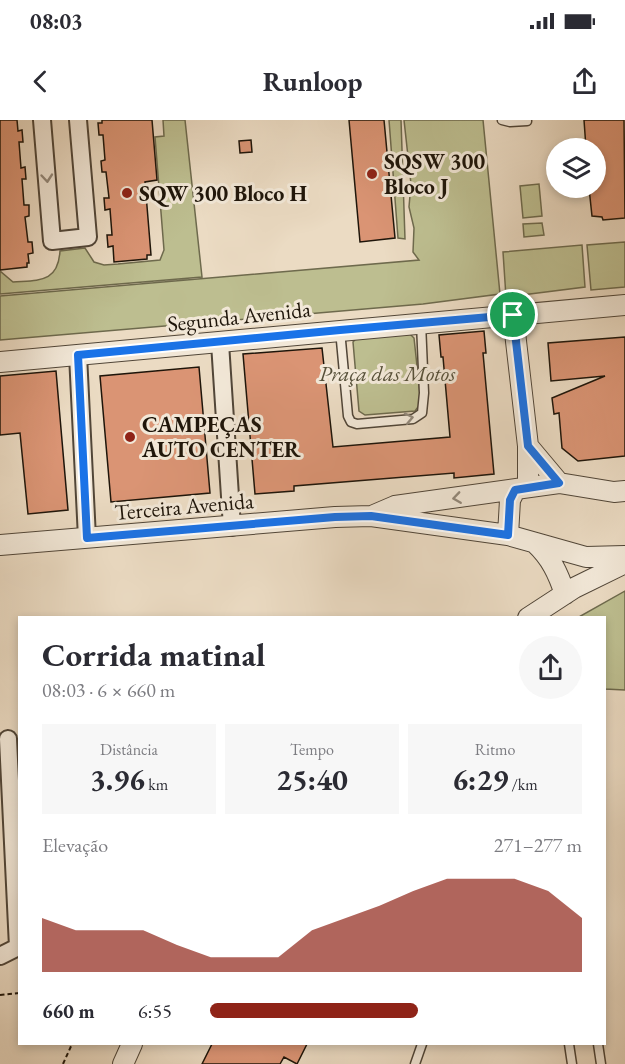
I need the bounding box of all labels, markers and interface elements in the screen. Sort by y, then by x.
text: 08:03 [30,7,83,36]
text: Runloop [263,64,362,99]
icon: back [24,65,57,98]
icon: share [568,65,601,98]
map controls [546,138,606,198]
button: layers [546,138,606,198]
place label: SQSW 300 Bloco J [384,147,485,201]
marker: SQSW 300 Bloco J [365,167,379,181]
one-way arrow [40,174,53,183]
place label: SQW 300 Bloco H [139,179,307,208]
marker: SQW 300 Bloco H [120,186,134,200]
pin [487,289,538,340]
street label: Segunda Avenida [166,295,312,338]
icon: arrive [496,298,529,331]
park label: Praça das Motos [319,359,456,388]
place label: CAMPEÇAS AUTO CENTER [141,410,301,464]
one-way arrow [404,412,414,425]
marker: CAMPEÇAS AUTO CENTER [123,430,137,444]
street label: Terceira Avenida [113,486,255,527]
one-way arrow [452,491,462,504]
text: Corrida matinal [42,633,265,676]
button: share [519,636,582,699]
text: 08:03 · 6 × 660 m [42,677,175,703]
text: Distância [100,739,158,760]
text: Tempo [290,739,334,760]
text: Ritmo [475,739,515,760]
text: 3.96 [90,760,145,799]
text: 25:40 [276,760,348,799]
text: 6:29 [452,760,508,799]
text: km [145,774,168,795]
text: /km [508,774,538,795]
text: Elevação [42,832,108,858]
text: 271–277 m [494,832,582,858]
text: 660 m [42,998,95,1024]
text: 6:55 [138,998,172,1024]

